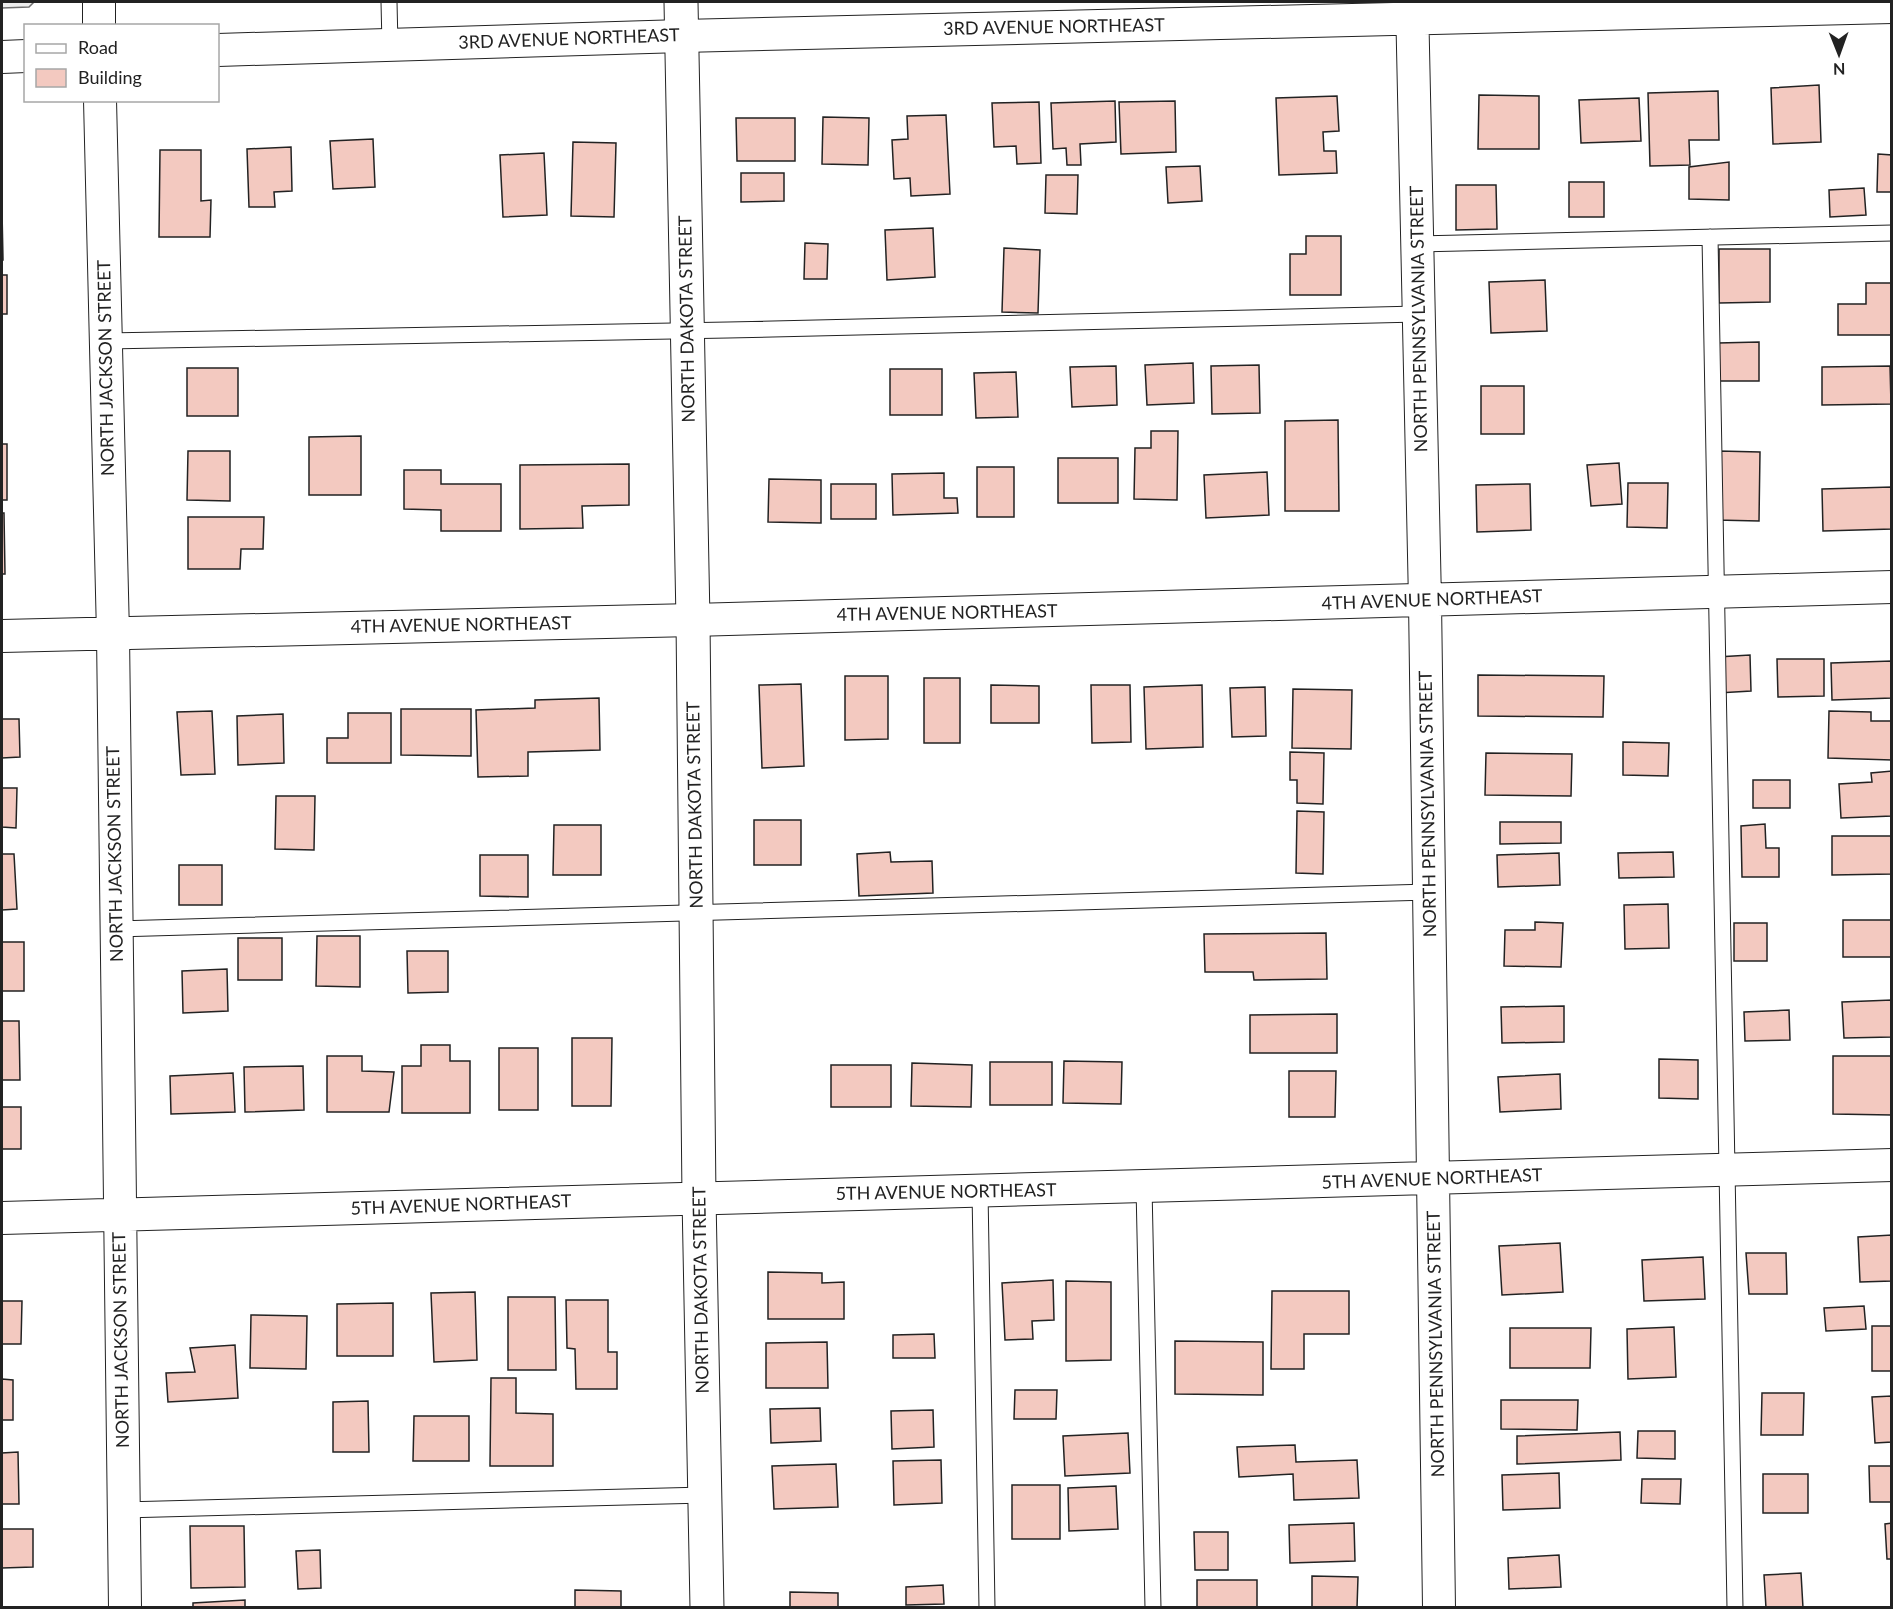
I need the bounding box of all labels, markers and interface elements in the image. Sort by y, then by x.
street label: 3RD AVENUE NORTHEAST [943,13,1165,39]
street label: 3RD AVENUE NORTHEAST [458,23,680,53]
legend [24,24,219,102]
north arrow [1809,24,1869,84]
text: Road [78,36,118,58]
text: N [1833,60,1846,79]
text: Building [78,66,142,88]
street label: NORTH PENNSYLVANIA STREET [1405,185,1431,452]
street label: NORTH DAKOTA STREET [673,215,699,423]
street label: NORTH JACKSON STREET [92,259,118,476]
street label: 4TH AVENUE NORTHEAST [1321,584,1543,614]
street label: 4TH AVENUE NORTHEAST [836,599,1058,625]
street label: 4TH AVENUE NORTHEAST [350,611,572,637]
street label: NORTH PENNSYLVANIA STREET [1414,670,1440,937]
street label: NORTH DAKOTA STREET [681,701,707,909]
street label: NORTH JACKSON STREET [101,745,127,962]
street label: 5TH AVENUE NORTHEAST [1321,1163,1543,1193]
street label: 5TH AVENUE NORTHEAST [835,1178,1057,1204]
street label: NORTH DAKOTA STREET [687,1186,713,1394]
street label: 5TH AVENUE NORTHEAST [350,1189,572,1219]
street label: NORTH PENNSYLVANIA STREET [1422,1210,1448,1477]
street label: NORTH JACKSON STREET [107,1231,133,1448]

